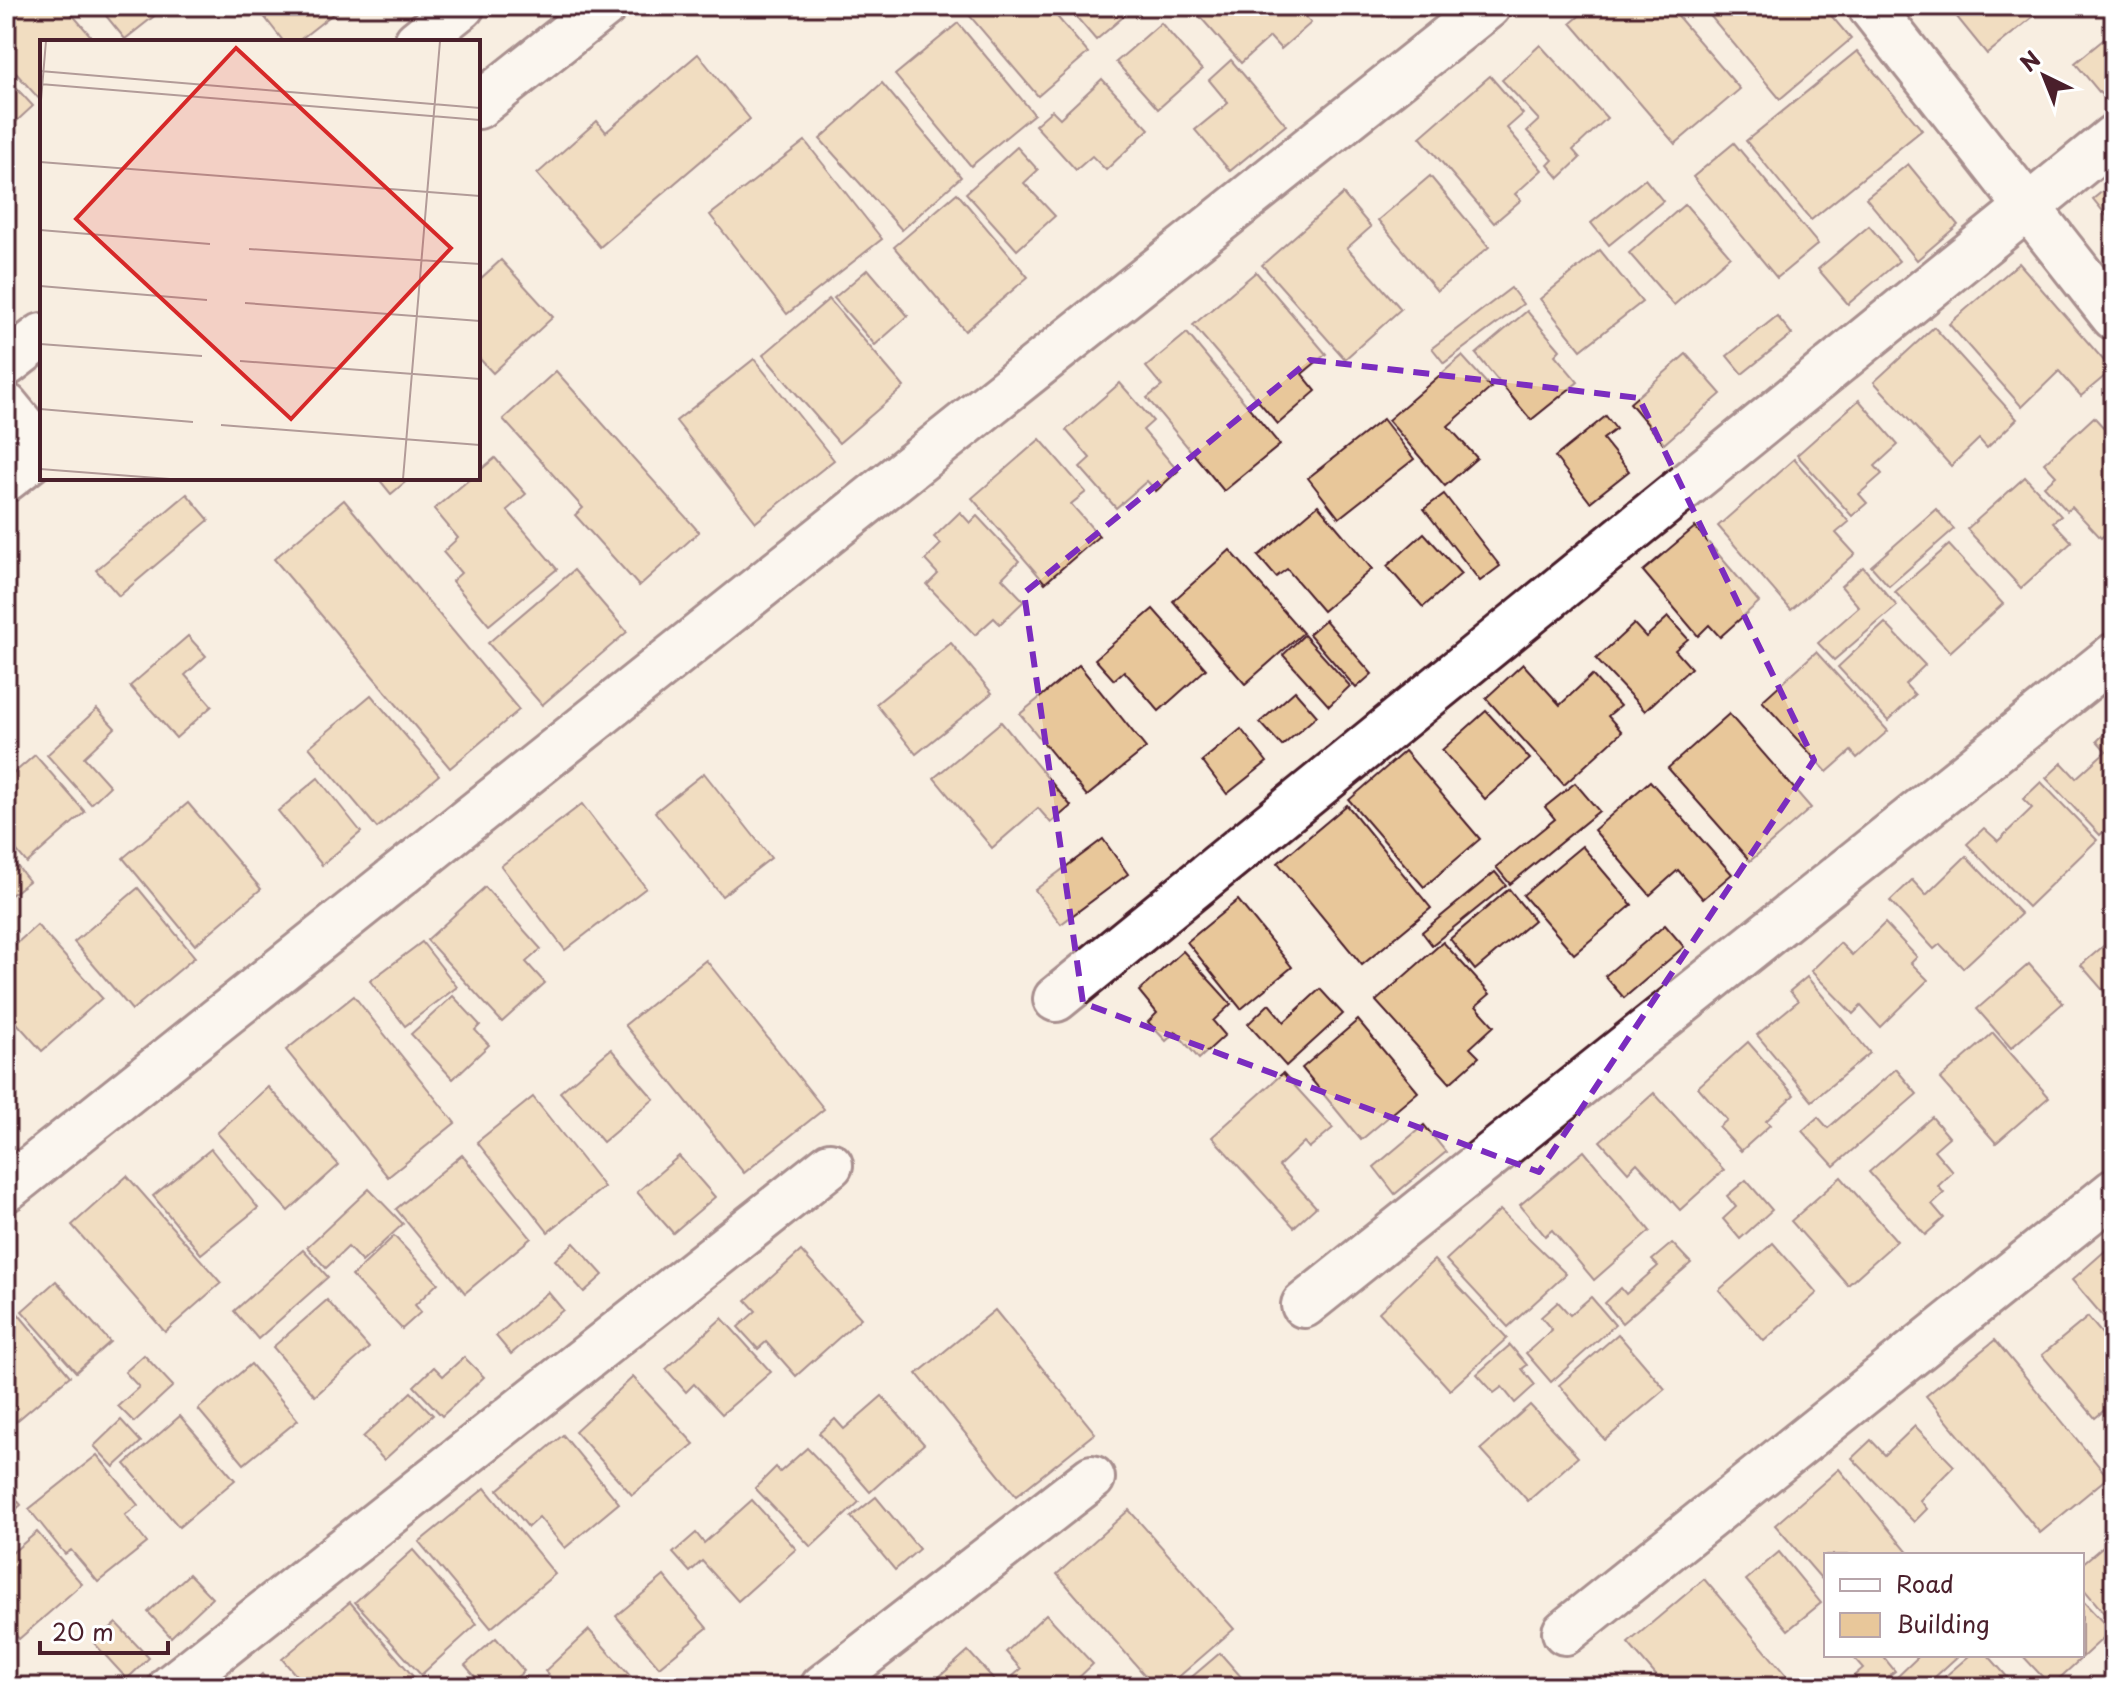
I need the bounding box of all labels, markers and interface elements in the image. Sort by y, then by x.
north arrow [2004,36,2084,116]
inset map [40,40,480,480]
text: N [2012,42,2047,78]
legend [1824,1553,2084,1657]
text: Road [1896,1565,1954,1601]
scale bar [40,1605,168,1655]
text: Building [1896,1605,1990,1641]
text: 20 m [52,1613,114,1649]

